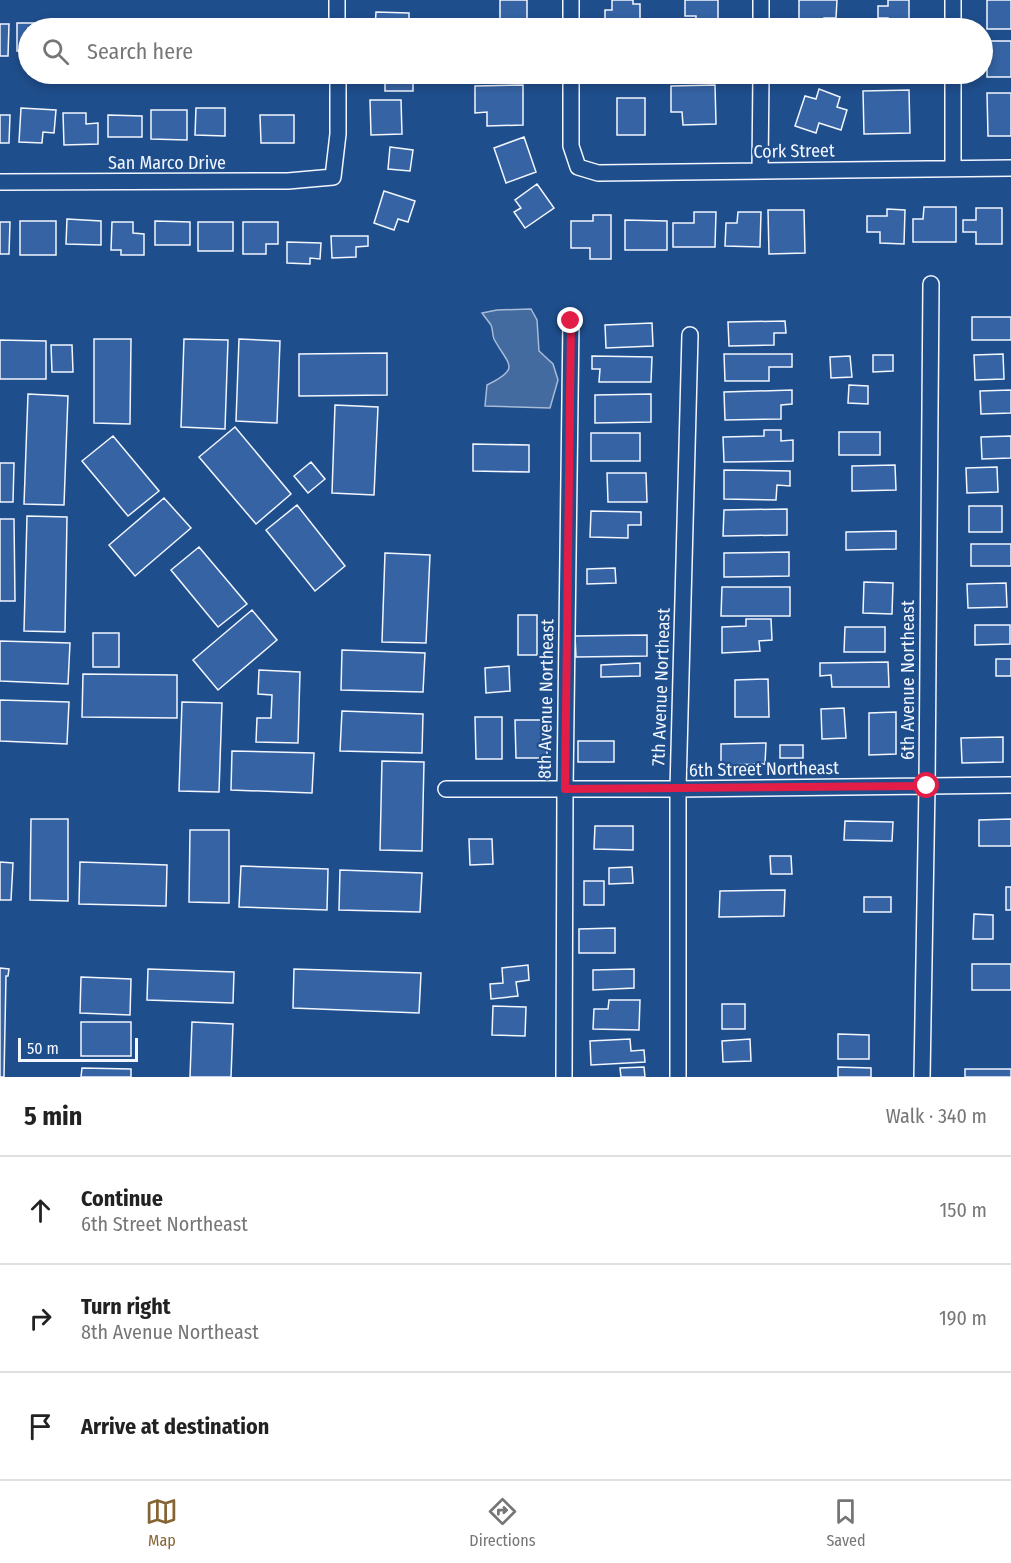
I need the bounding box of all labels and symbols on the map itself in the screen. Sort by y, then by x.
street label: Cork Street [753,139,835,163]
street label: San Marco Drive [108,152,226,174]
route end [557,307,583,333]
street label: 6th Avenue Northeast [897,600,919,760]
street label: 7th Avenue Northeast [647,607,675,766]
street label: 8th Avenue Northeast [534,619,558,779]
street label: 6th Street Northeast [689,757,839,781]
route start [913,772,939,798]
scale bar [18,1035,138,1062]

